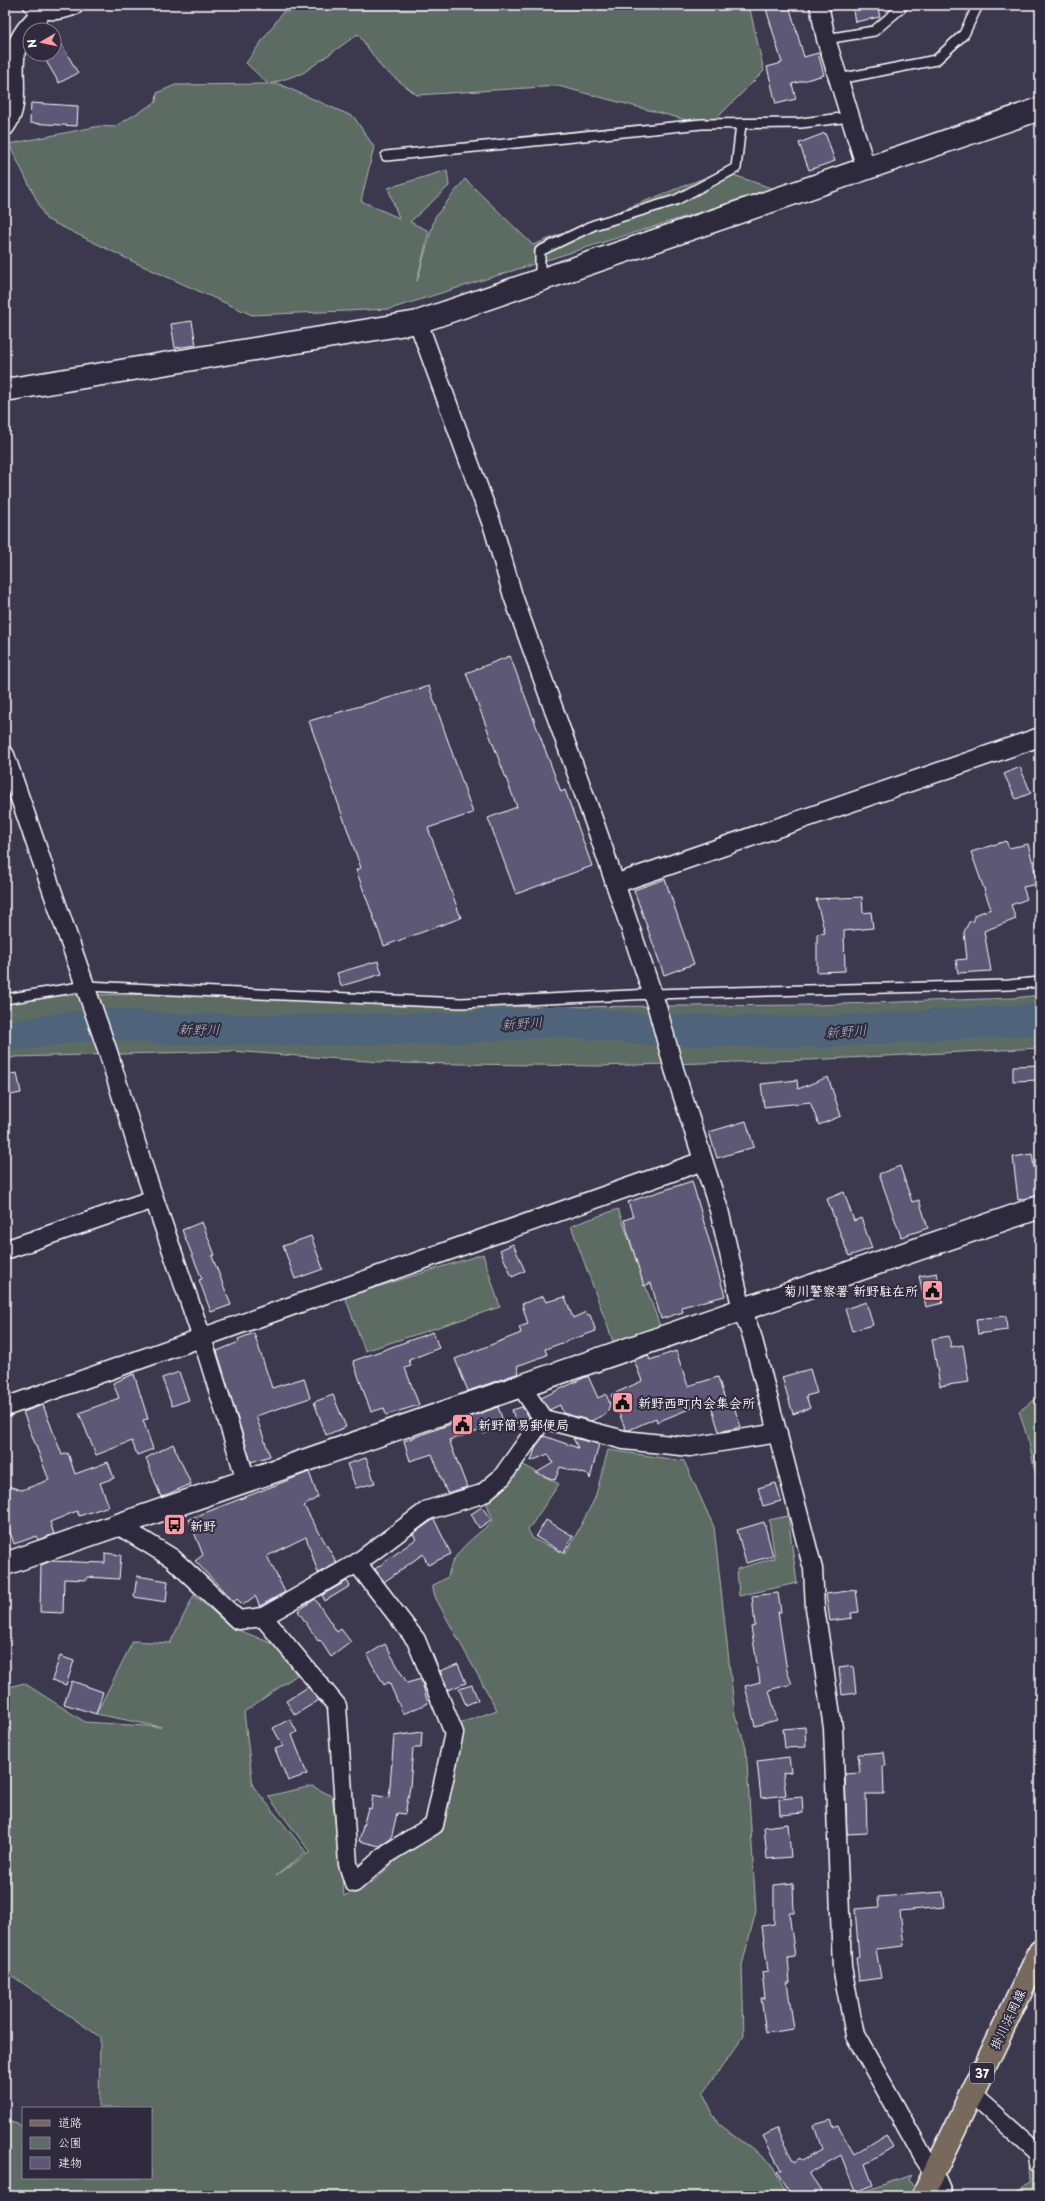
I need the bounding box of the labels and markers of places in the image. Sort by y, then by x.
public building icon: 菊川警察署 新野駐在所 [920,1277,946,1303]
place label: 菊川警察署 新野駐在所 [784,1281,918,1300]
public building icon: 新野西町内会集会所 [609,1389,635,1415]
place label: 新野西町内会集会所 [638,1393,755,1412]
public building icon: 新野簡易郵便局 [449,1411,475,1437]
place label: 新野簡易郵便局 [478,1415,569,1434]
bus stop icon: 新野 [162,1512,188,1538]
place label: 新野 [190,1516,216,1535]

